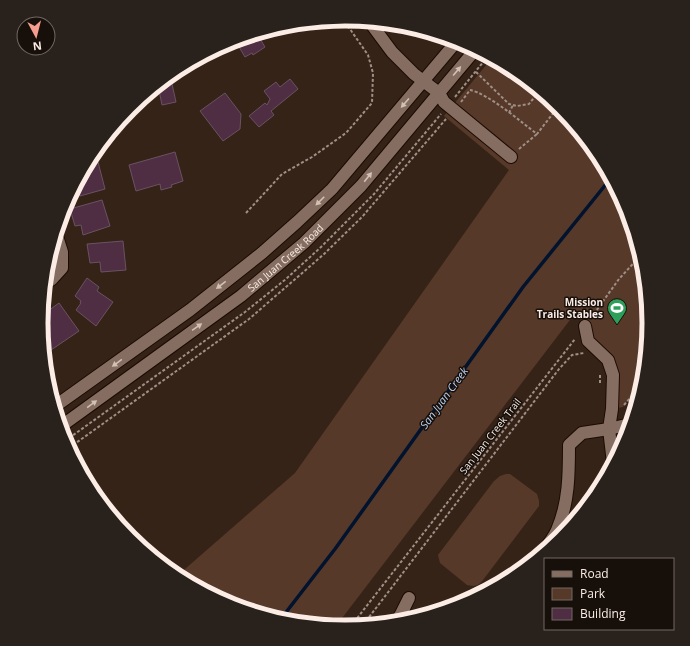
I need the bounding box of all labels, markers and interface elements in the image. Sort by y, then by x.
north arrow [16,16,56,56]
text: N [32,38,43,54]
one-way arrow [452,66,461,77]
one-way arrow [401,97,410,108]
one-way arrow [363,172,372,183]
one-way arrow [315,196,325,205]
street label: San Juan Creek Road [244,221,326,295]
one-way arrow [216,281,227,290]
place label: Mission Trails Stables [537,295,603,321]
sports icon: Mission Trails Stables [606,297,628,325]
one-way arrow [191,323,202,331]
one-way arrow [111,358,122,367]
water label: San Juan Creek [416,363,471,432]
street label: San Juan Creek Trail [456,395,524,477]
one-way arrow [86,400,97,408]
legend [544,558,674,630]
text: Road [580,565,609,582]
text: Park [580,585,606,602]
text: Building [580,605,626,622]

